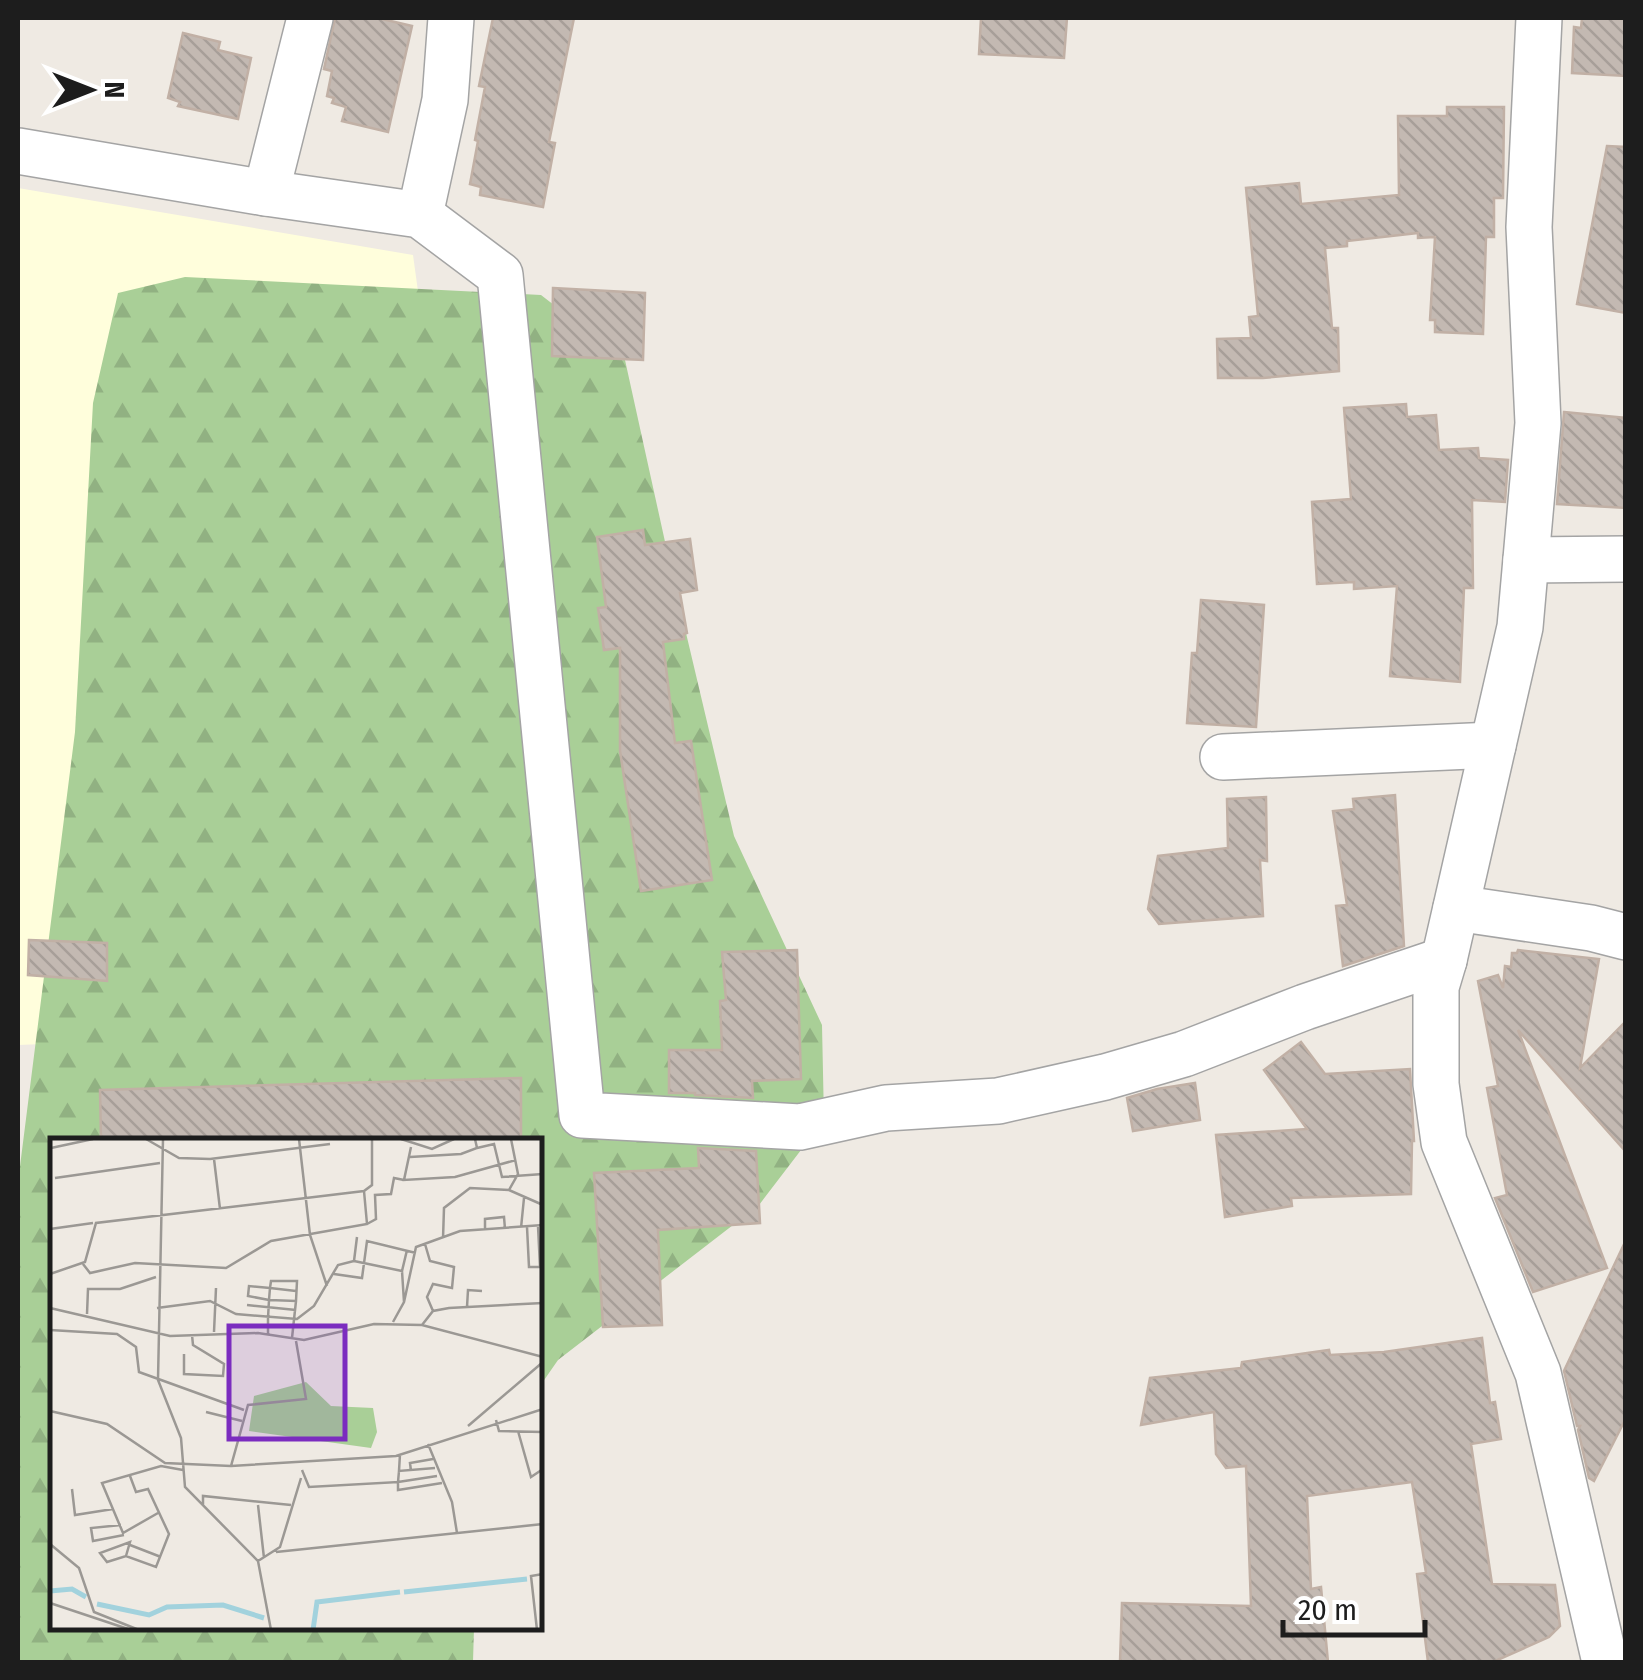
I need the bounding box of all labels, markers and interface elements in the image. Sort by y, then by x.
north arrow [40,40,140,140]
text: N [98,82,131,98]
inset map [50,1138,542,1630]
scale bar [1283,1575,1426,1637]
text: 20 m [1298,1592,1357,1628]

